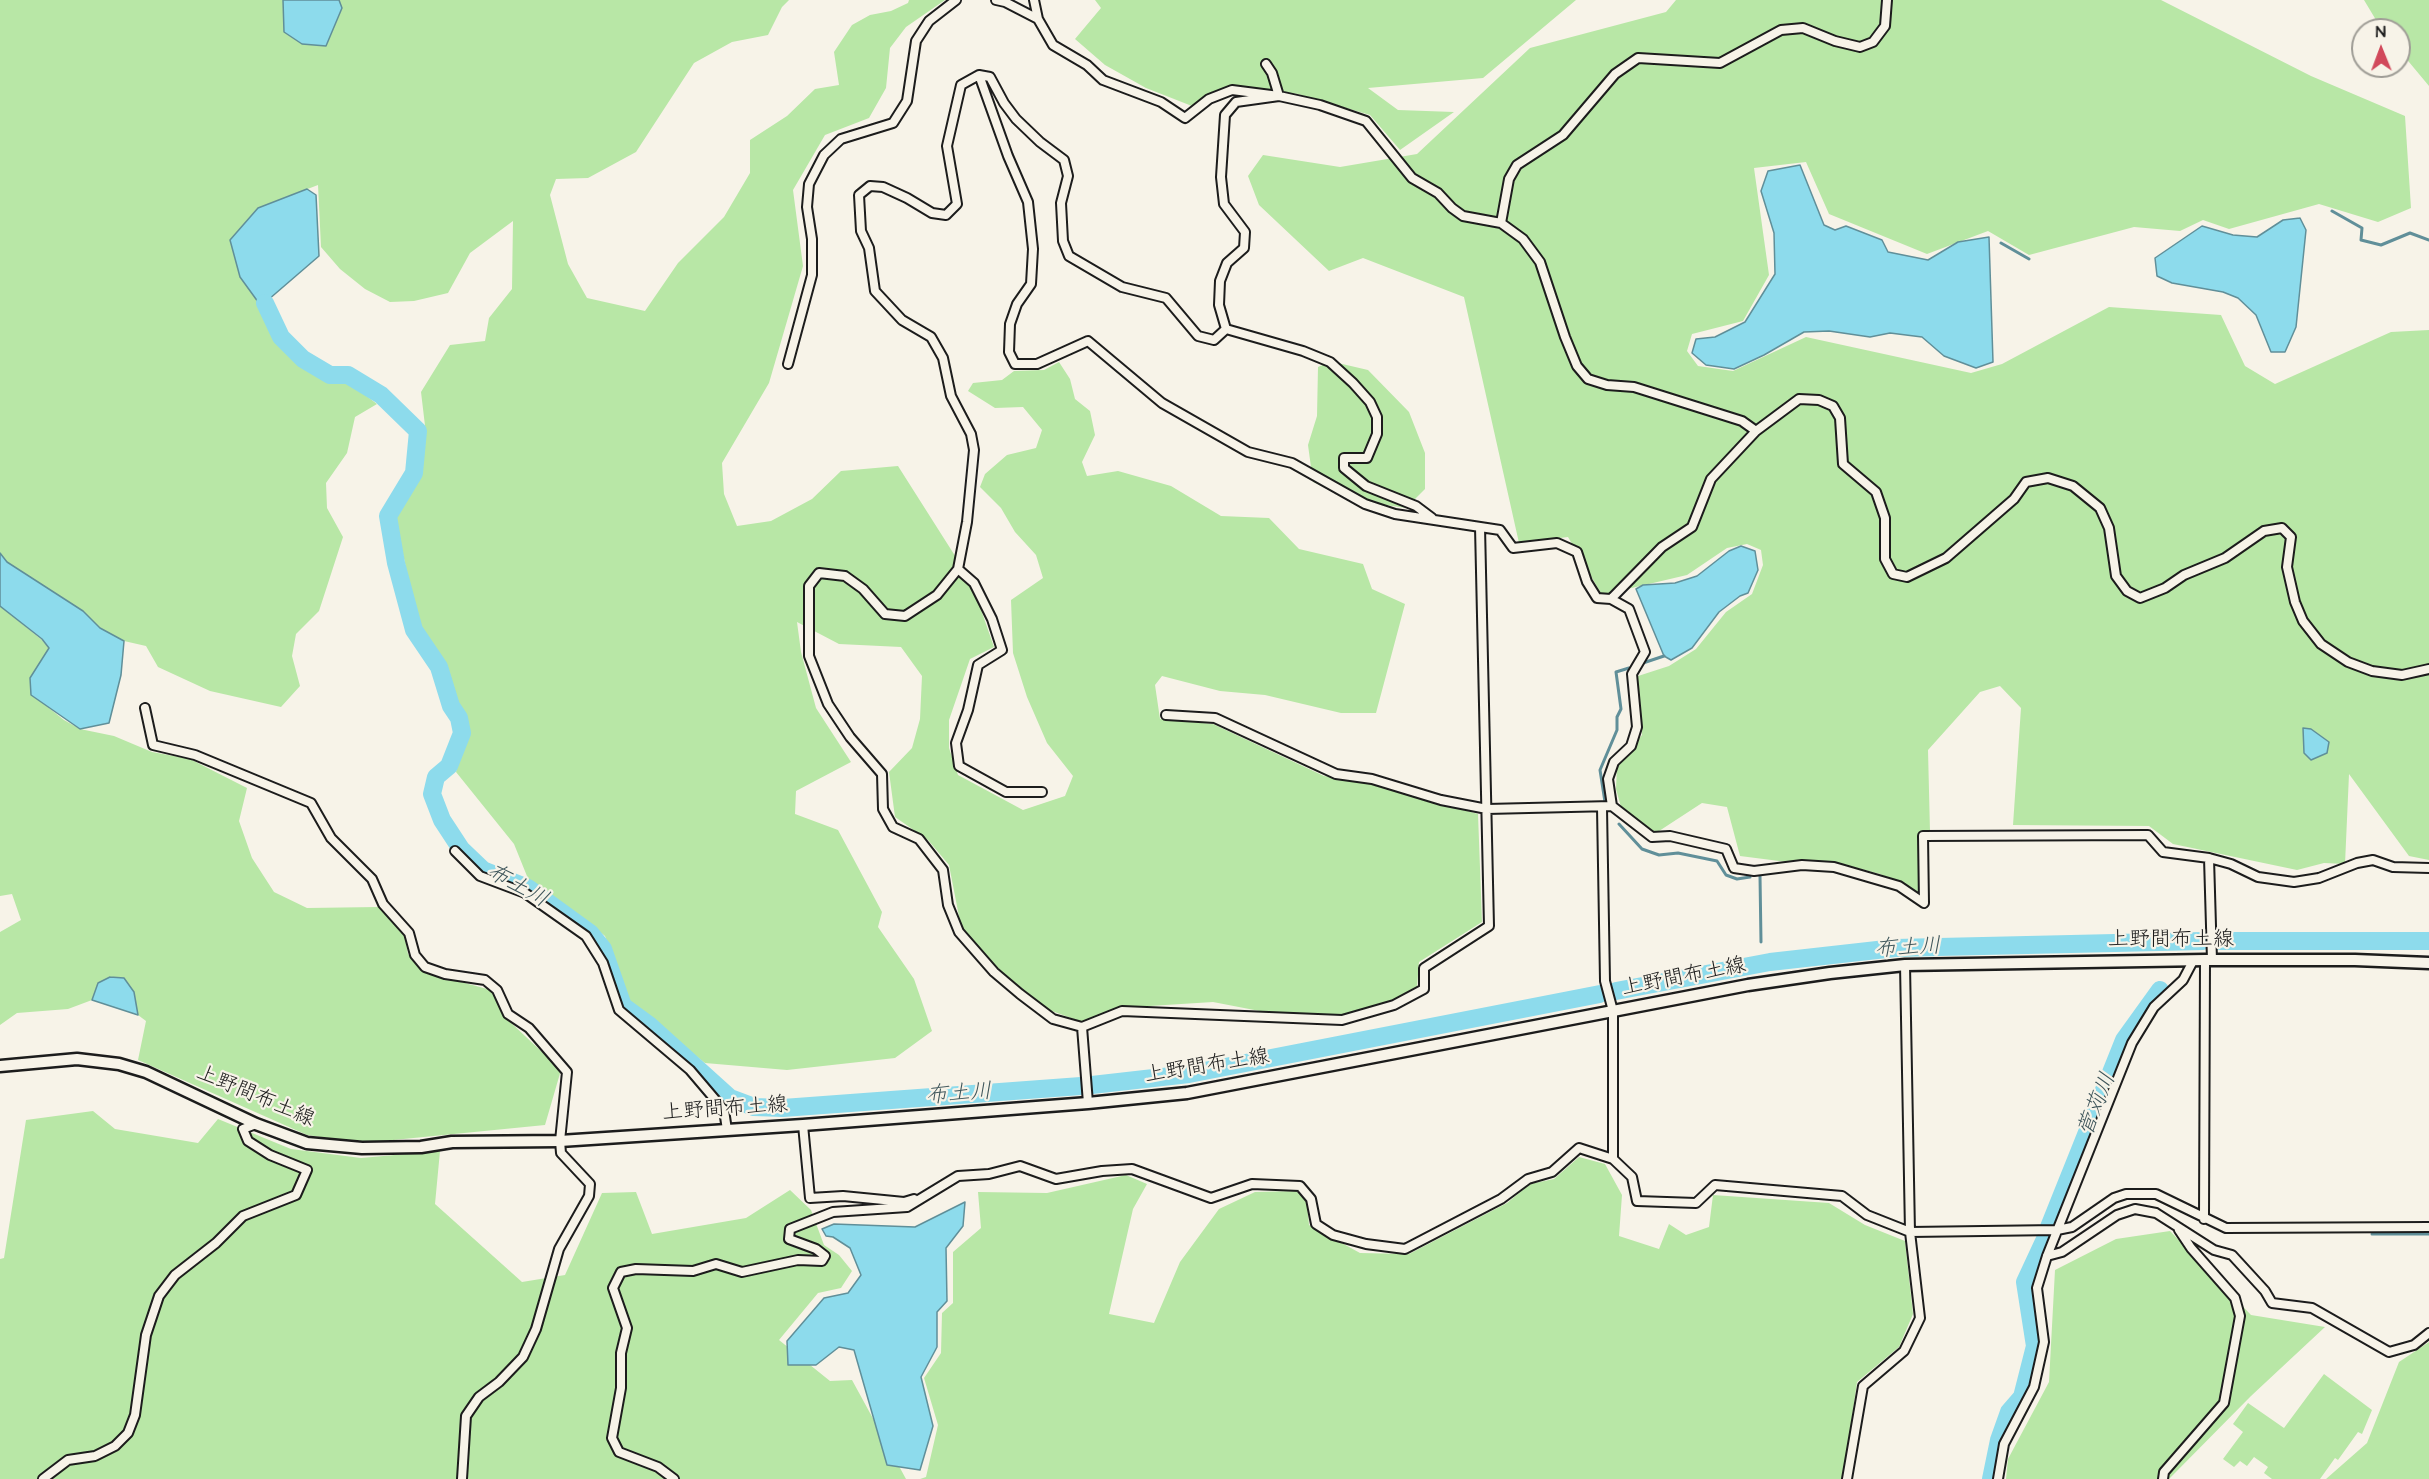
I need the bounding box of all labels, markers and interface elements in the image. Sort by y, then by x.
north arrow [2351,18,2411,78]
text: N [2376,21,2386,43]
water label: 布土川 [482,859,552,915]
street label: 上野間布土線 [2108,928,2234,954]
water label: 布土川 [1874,934,1942,964]
street label: 上野間布土線 [1620,954,1748,1002]
street label: 上野間布土線 [1143,1045,1271,1089]
street label: 上野間布土線 [192,1061,318,1133]
water label: 菅苅川 [2073,1069,2123,1141]
water label: 布土川 [925,1080,993,1110]
street label: 上野間布土線 [661,1093,789,1127]

